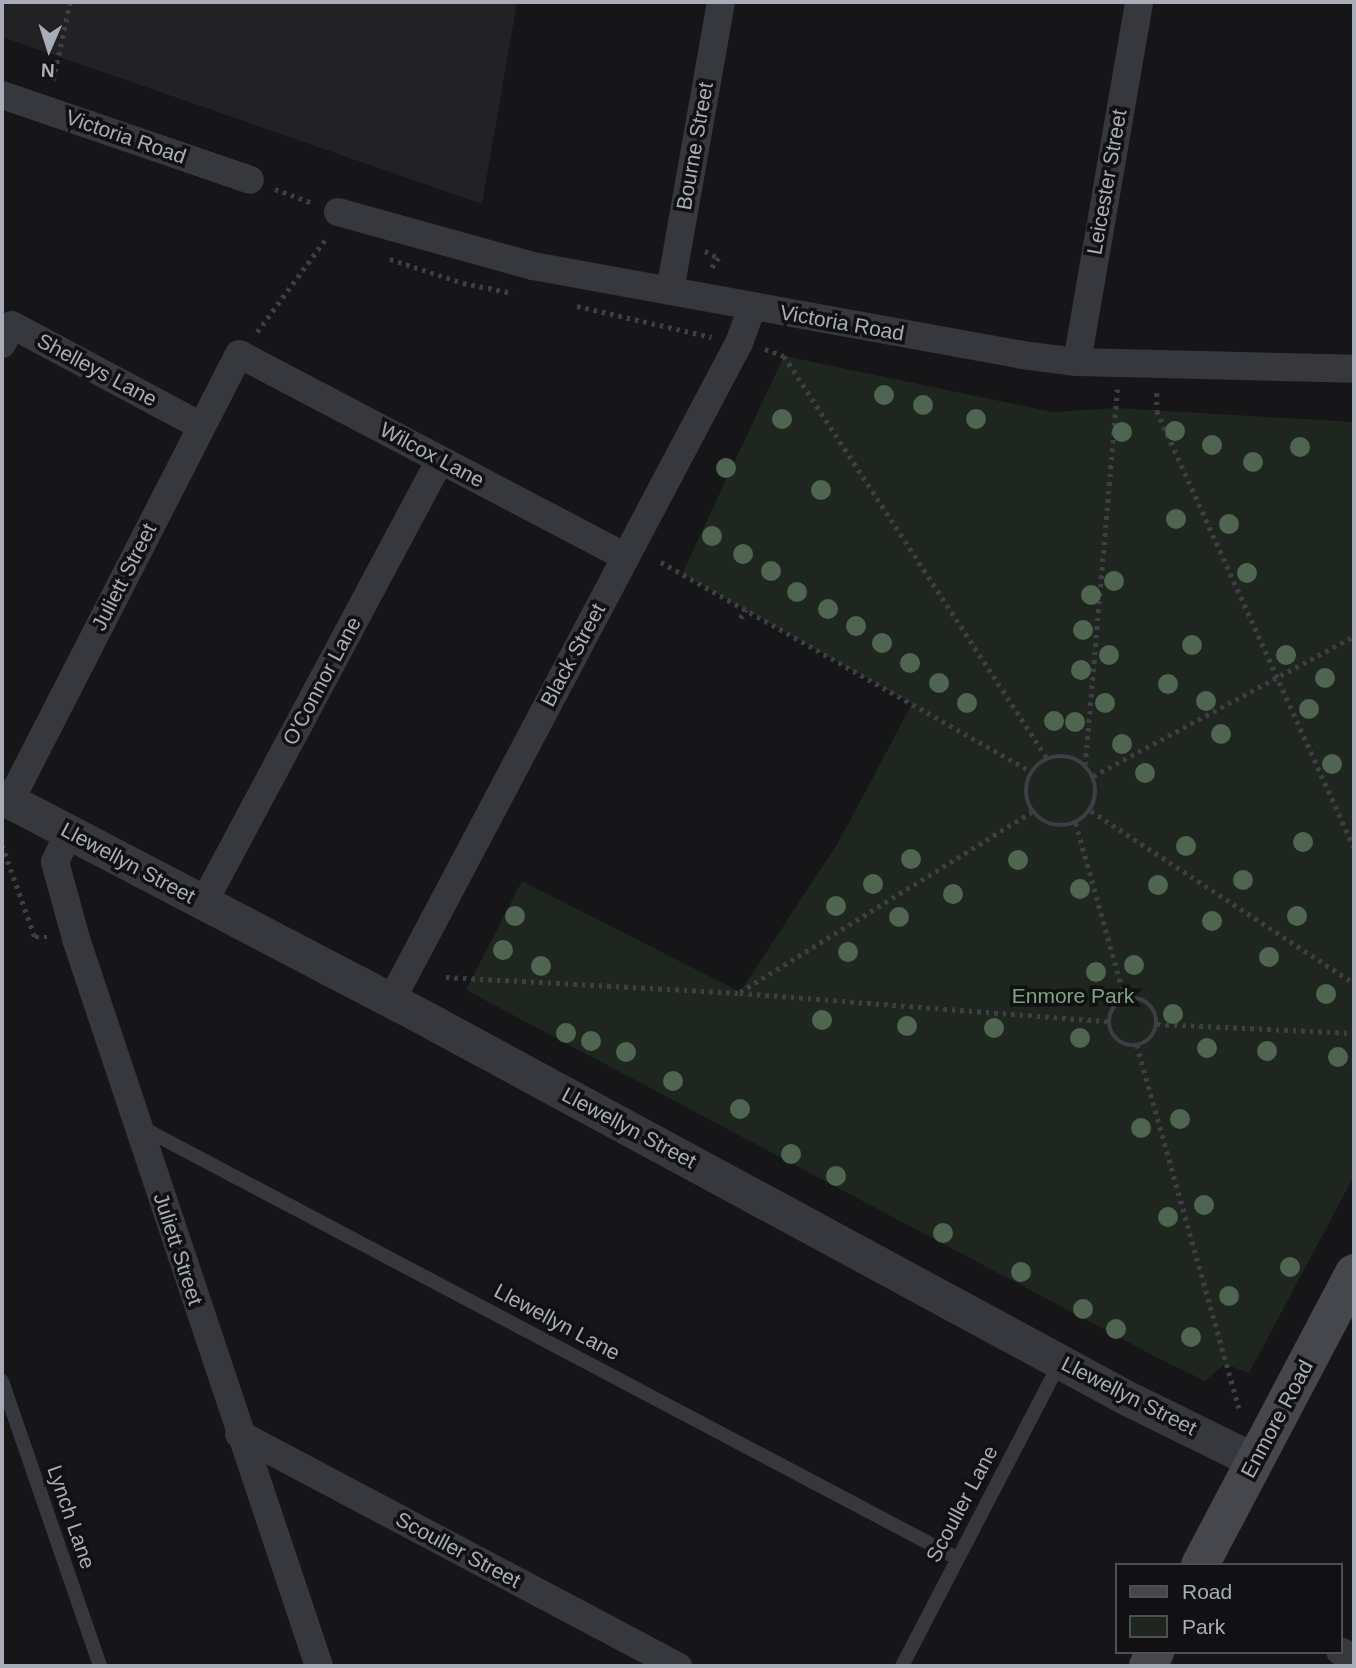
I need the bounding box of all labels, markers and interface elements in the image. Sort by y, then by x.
north arrow [14,14,84,84]
text: N [40,60,55,81]
street label: Bourne Street [671,80,719,212]
street label: Victoria Road [62,105,190,169]
street label: Leicester Street [1082,107,1132,257]
street label: Victoria Road [778,300,906,346]
street label: Shelleys Lane [33,328,161,412]
street label: Wilcox Lane [376,417,488,493]
street label: Juliett Street [86,519,162,635]
street label: Black Street [535,599,611,711]
street label: O'Connor Lane [278,612,366,750]
street label: Llewellyn Street [57,817,199,909]
park label: Enmore Park [1012,983,1134,1009]
street label: Llewellyn Street [558,1082,700,1174]
street label: Juliett Street [148,1190,208,1308]
street label: Llewellyn Lane [490,1278,624,1366]
street label: Llewellyn Street [1057,1351,1201,1441]
street label: Enmore Road [1235,1356,1319,1482]
street label: Scouller Lane [921,1441,1003,1567]
street label: Lynch Lane [42,1462,100,1572]
street label: Scouller Street [391,1507,525,1593]
legend [1114,1563,1342,1654]
text: Road [1182,1580,1232,1603]
text: Park [1182,1615,1225,1638]

